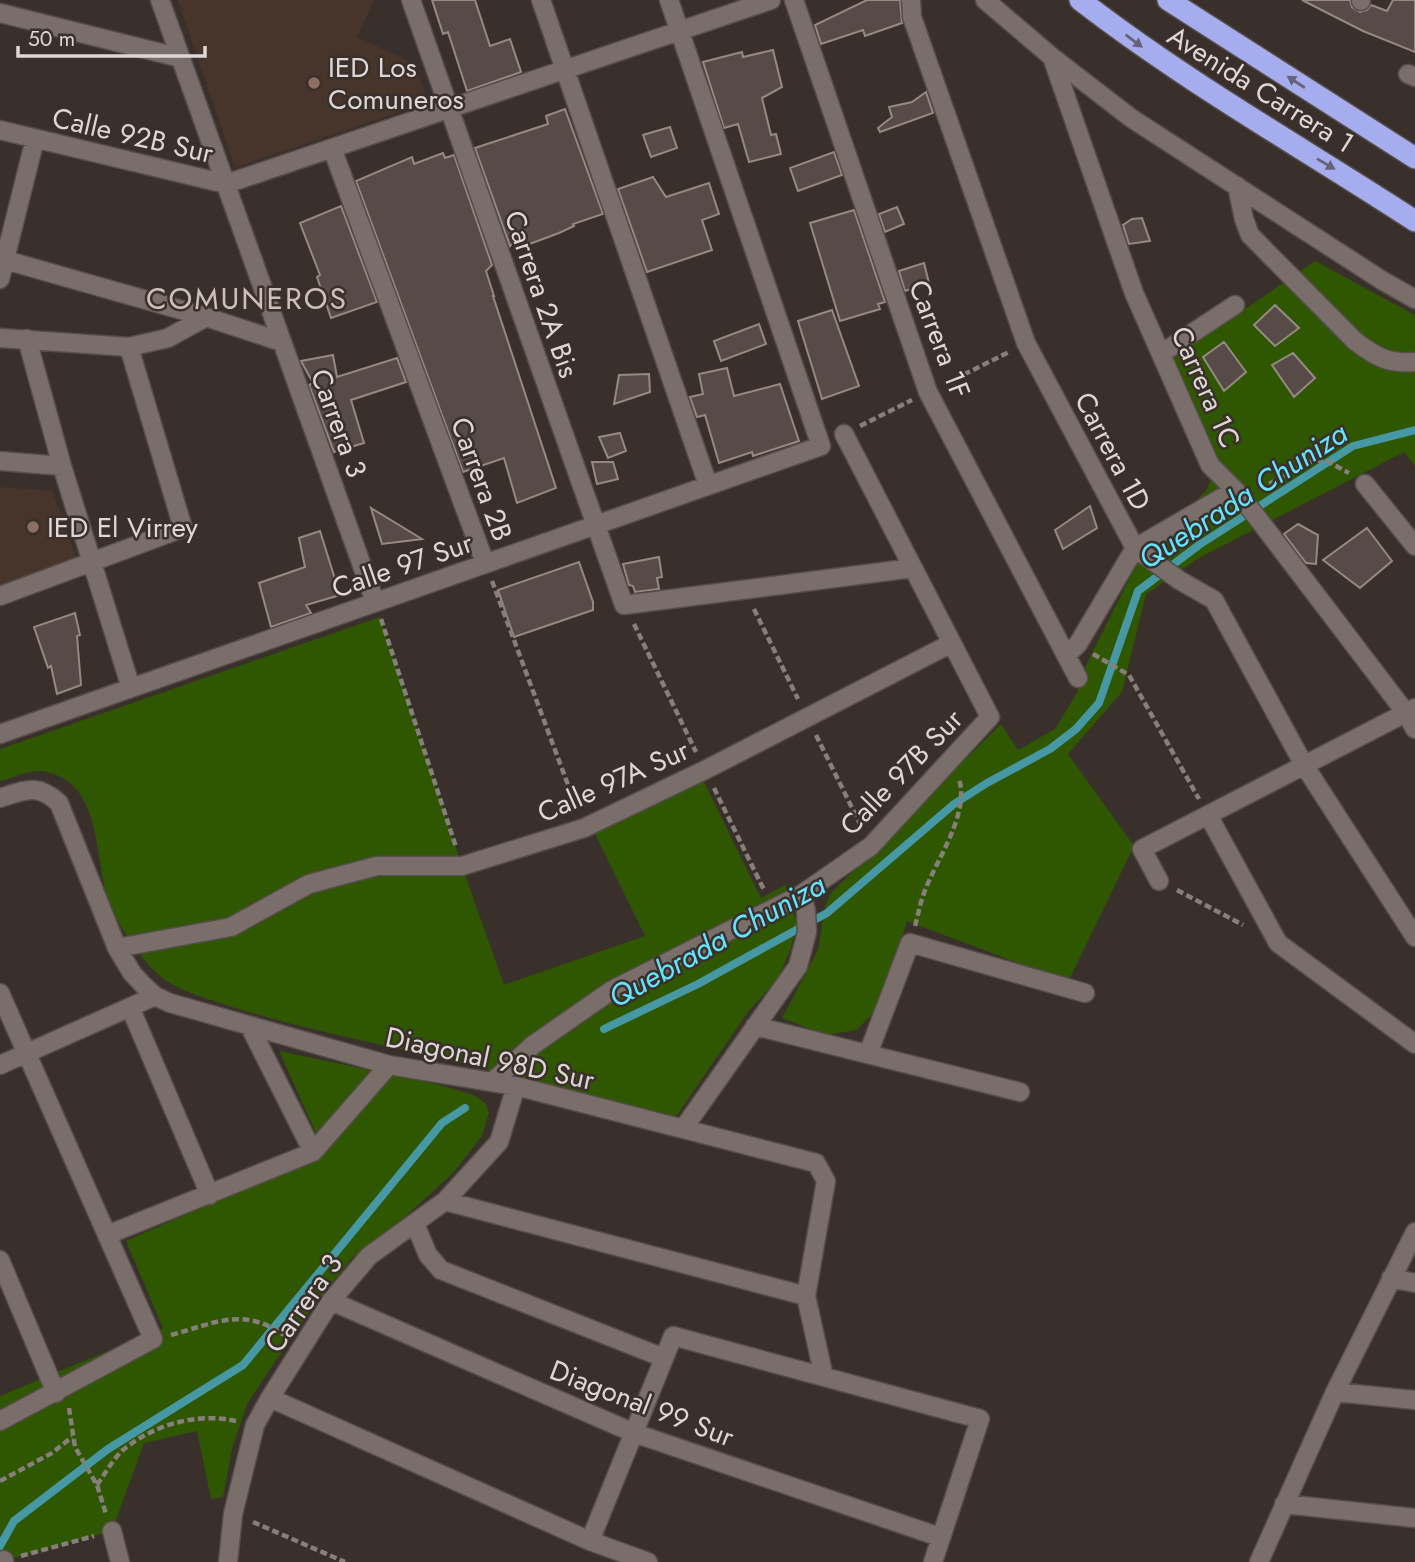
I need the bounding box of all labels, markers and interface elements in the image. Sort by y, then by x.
scale bar [18,14,205,58]
street label: Avenida Carrera 1 [1159,16,1362,163]
text: 50 m [28,24,75,54]
one-way arrow [1125,34,1143,49]
place label: IED Los Comuneros [328,47,464,120]
marker: IED Los Comuneros [306,75,322,91]
one-way arrow [1286,75,1305,88]
street label: Calle 92B Sur [48,97,218,174]
one-way arrow [1317,157,1336,170]
street label: Carrera 2A Bis [494,205,589,383]
street label: Carrera 1F [898,274,981,404]
district label: COMUNEROS [146,277,348,320]
street label: Carrera 1C [1161,320,1251,455]
street label: Carrera 3 [300,363,377,483]
street label: Carrera 1D [1064,385,1161,518]
water label: Quebrada Chuniza [1130,411,1356,580]
street label: Carrera 2B [440,412,523,547]
place label: IED El Virrey [47,507,198,548]
marker: IED El Virrey [25,519,41,535]
street label: Calle 97 Sur [326,522,478,609]
street label: Calle 97B Sur [830,700,973,845]
street label: Calle 97A Sur [531,730,696,833]
water label: Quebrada Chuniza [601,863,833,1018]
street label: Diagonal 98D Sur [382,1016,598,1101]
street label: Carrera 3 [254,1245,353,1361]
street label: Diagonal 99 Sur [544,1350,740,1458]

